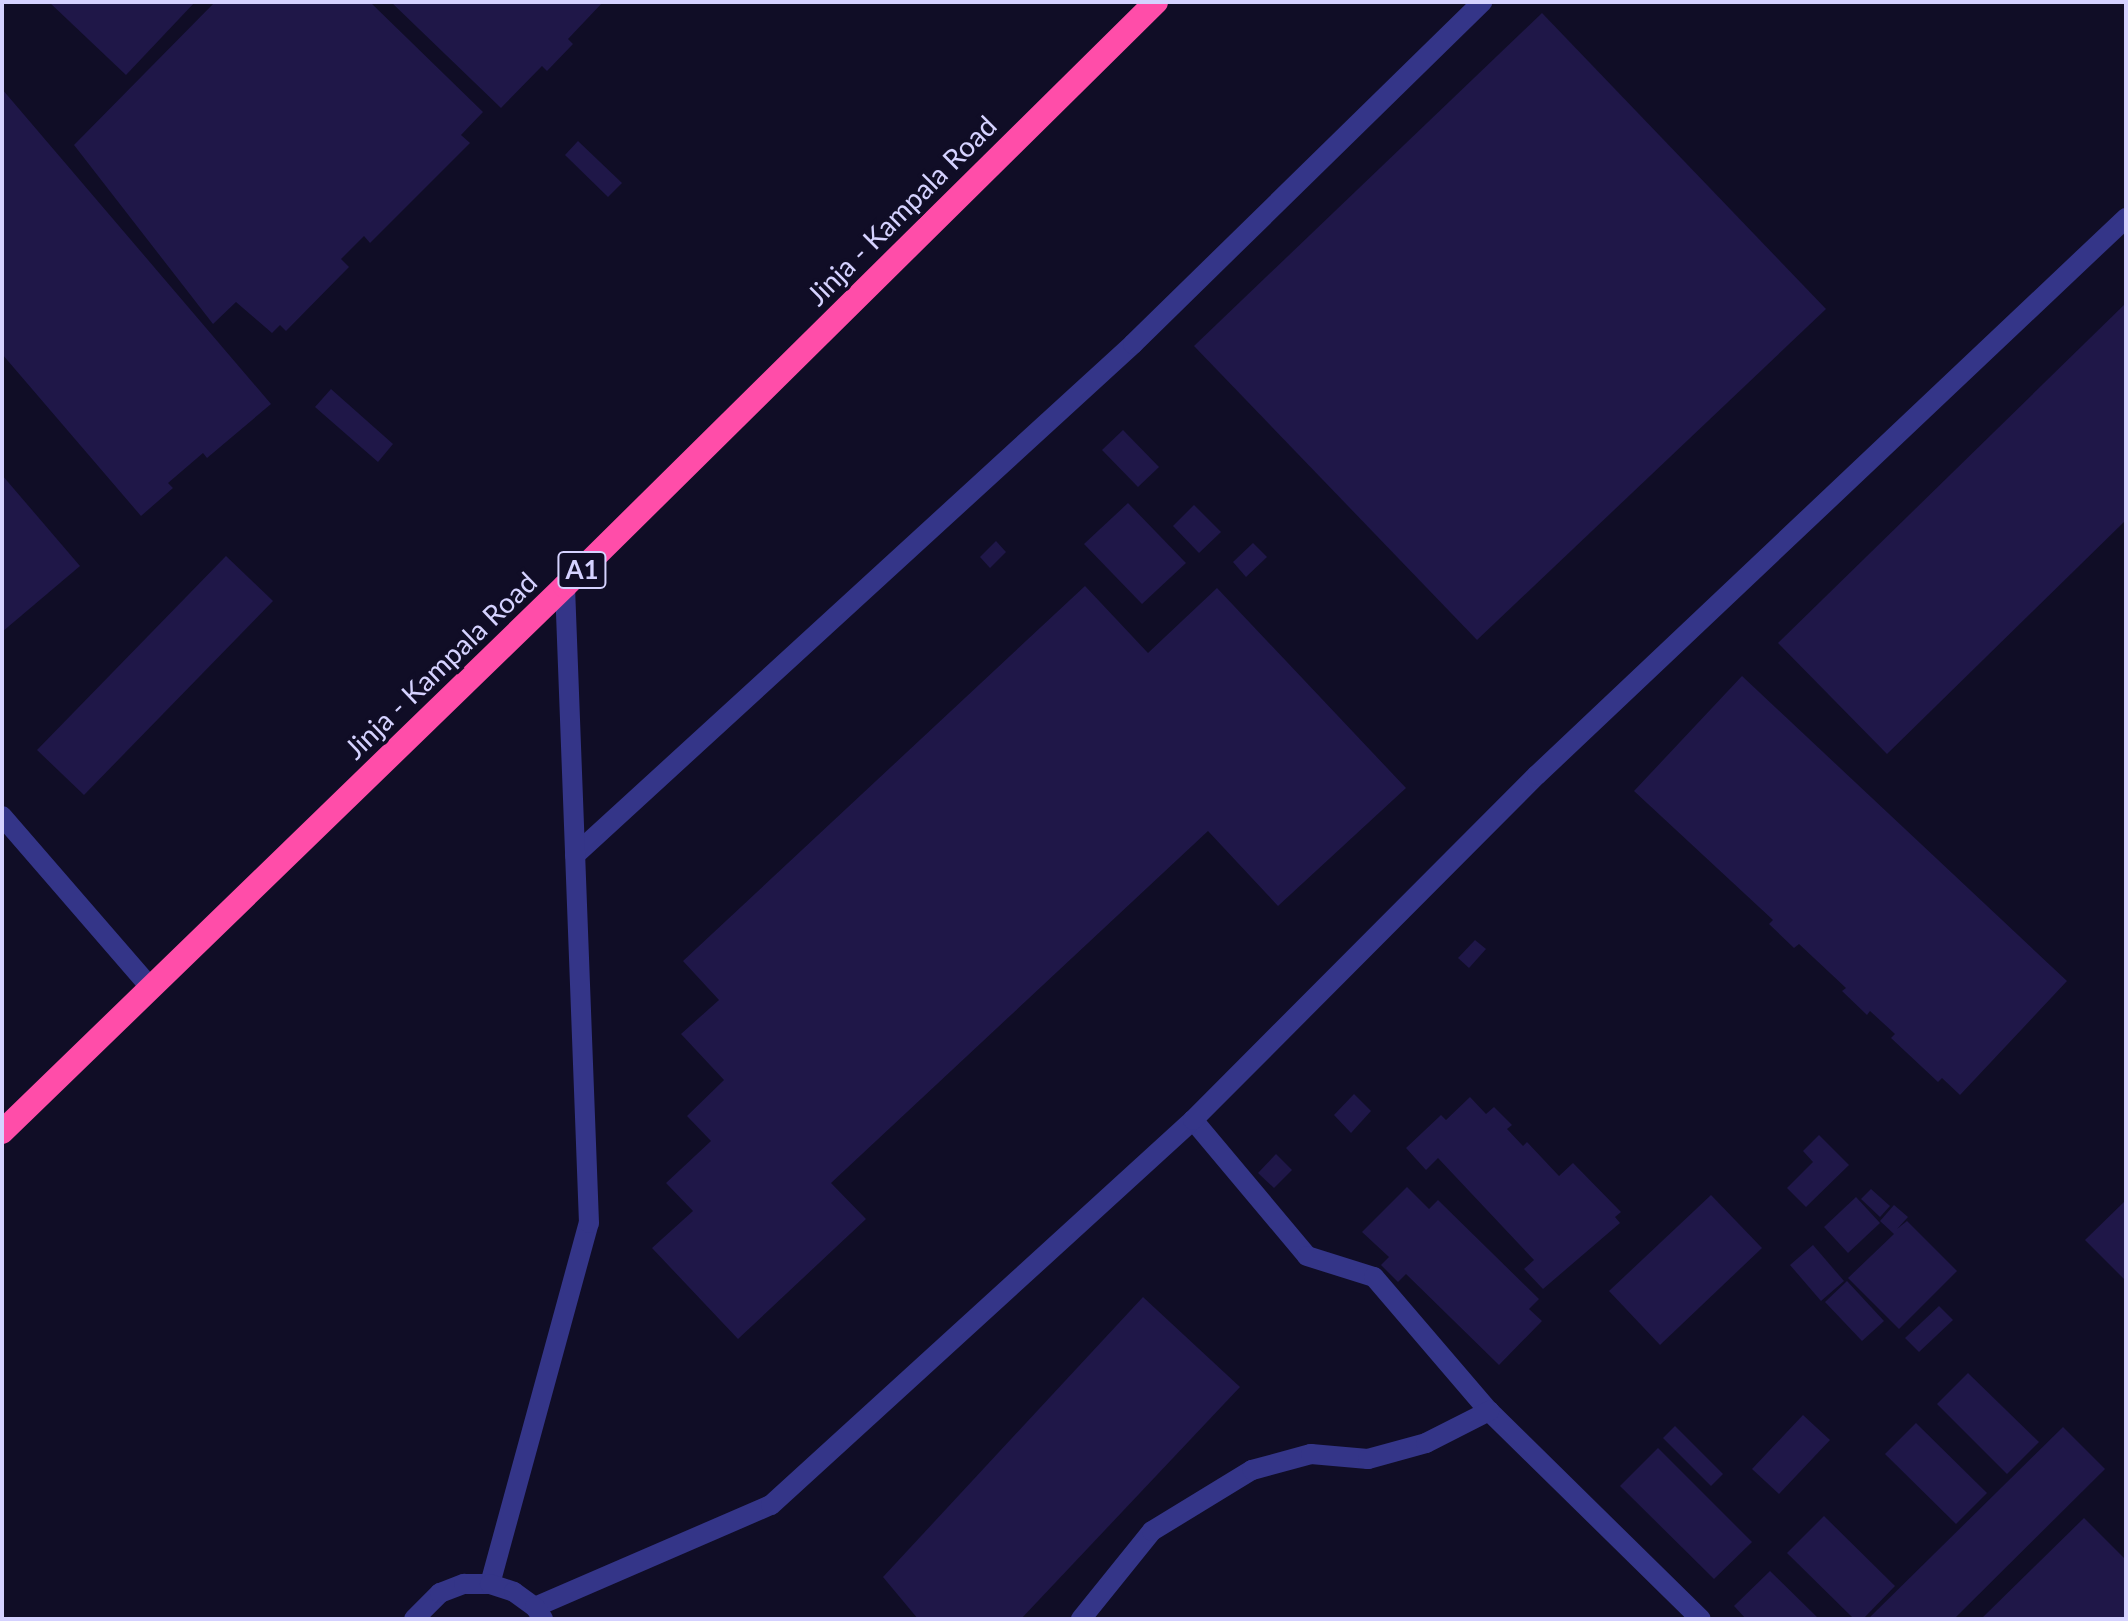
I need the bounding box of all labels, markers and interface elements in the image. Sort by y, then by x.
street label: Jinja - Kampala Road [799,108,1003,312]
road number: A1 [556,548,608,592]
street label: Jinja - Kampala Road [337,565,543,765]

